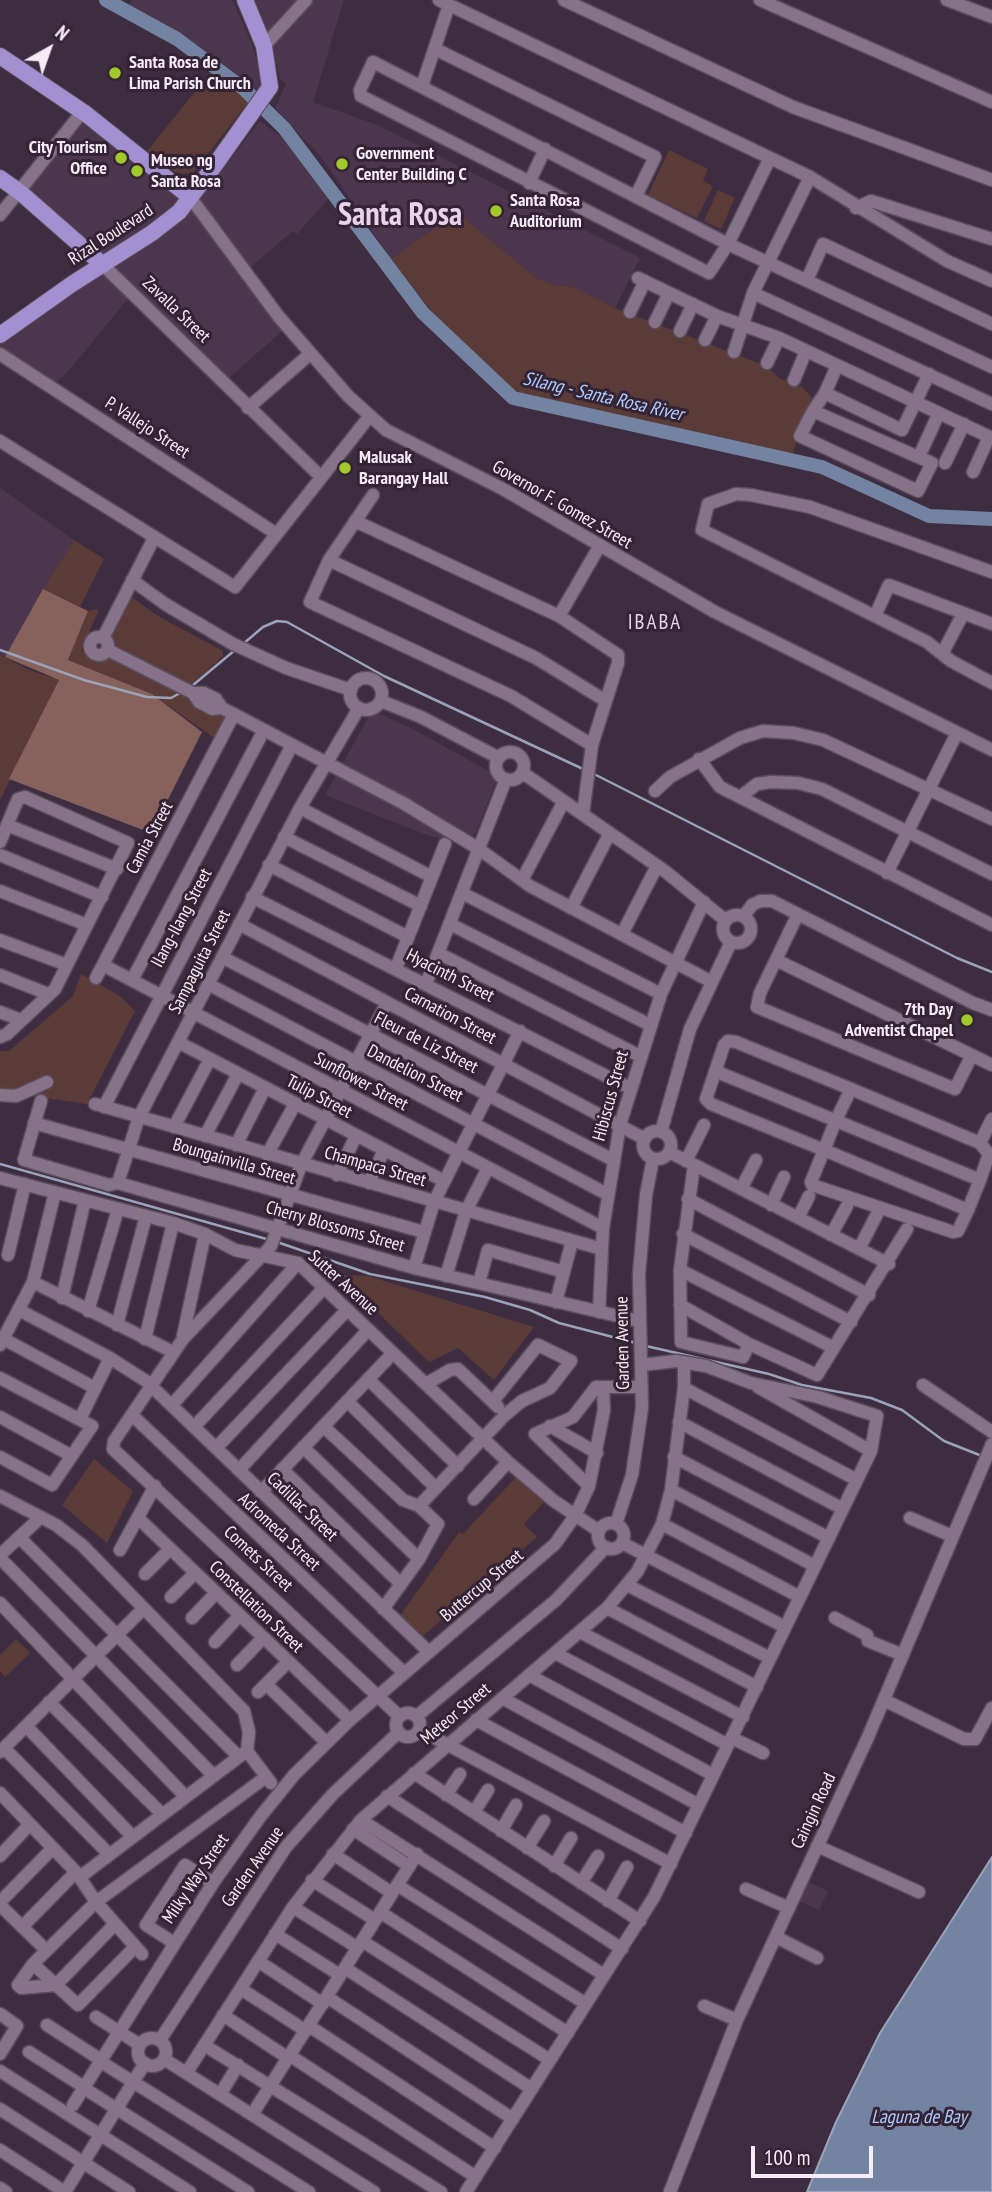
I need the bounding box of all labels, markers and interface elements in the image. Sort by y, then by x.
north arrow [14,14,84,84]
text: N [51,20,74,45]
place label: Santa Rosa de Lima Parish Church [129,52,251,94]
marker: Santa Rosa de Lima Parish Church [107,65,123,81]
place label: City Tourism Office [29,137,107,180]
place label: Government Center Building C [356,143,467,186]
marker: City Tourism Office [113,150,129,166]
place label: Museo ng Santa Rosa [151,150,221,192]
marker: Government Center Building C [334,156,350,172]
marker: Museo ng Santa Rosa [129,163,145,179]
place label: Santa Rosa Auditorium [510,190,582,232]
district label: Santa Rosa [338,197,462,235]
street label: Rizal Boulevard [65,200,157,270]
marker: Santa Rosa Auditorium [488,203,504,219]
street label: Zavalla Street [138,272,214,348]
water label: Silang - Santa Rosa River [521,367,685,427]
street label: P. Vallejo Street [101,393,193,463]
place label: Malusak Barangay Hall [359,447,448,490]
street label: Governor F. Gomez Street [488,456,636,554]
marker: Malusak Barangay Hall [337,460,353,476]
district label: IBABA [628,610,682,636]
street label: Camia Street [122,798,178,878]
street label: Ilang-Ilang Street [147,865,217,971]
street label: Sampaguita Street [164,906,236,1018]
street label: Hyacinth Street [402,945,498,1007]
street label: Carnation Street [400,983,500,1049]
place label: 7th Day Adventist Chapel [845,999,953,1042]
street label: Fleur de Liz Street [370,1008,482,1078]
marker: 7th Day Adventist Chapel [959,1012,975,1028]
street label: Dandelion Street [363,1041,467,1107]
street label: Sunflower Street [310,1048,412,1116]
street label: Hibiscus Street [589,1048,633,1144]
street label: Tulip Street [282,1071,356,1123]
street label: Boungainvilla Street [170,1134,298,1190]
street label: Champaca Street [322,1142,428,1192]
street label: Cherry Blossoms Street [263,1197,407,1257]
street label: Sutter Avenue [303,1246,383,1320]
street label: Garden Avenue [611,1296,635,1390]
street label: Cadillac Street [262,1468,342,1546]
street label: Adromeda Street [234,1489,324,1575]
street label: Comets Street [219,1522,297,1596]
street label: Buttercup Street [436,1545,528,1627]
street label: Constellation Street [204,1557,308,1657]
street label: Meteor Street [417,1678,495,1750]
street label: Caingin Road [787,1770,841,1852]
street label: Garden Avenue [217,1823,289,1911]
street label: Milky Way Street [158,1830,234,1928]
water label: Laguna de Bay [871,2107,967,2129]
scale bar [754,2132,876,2176]
text: 100 m [764,2144,810,2171]

